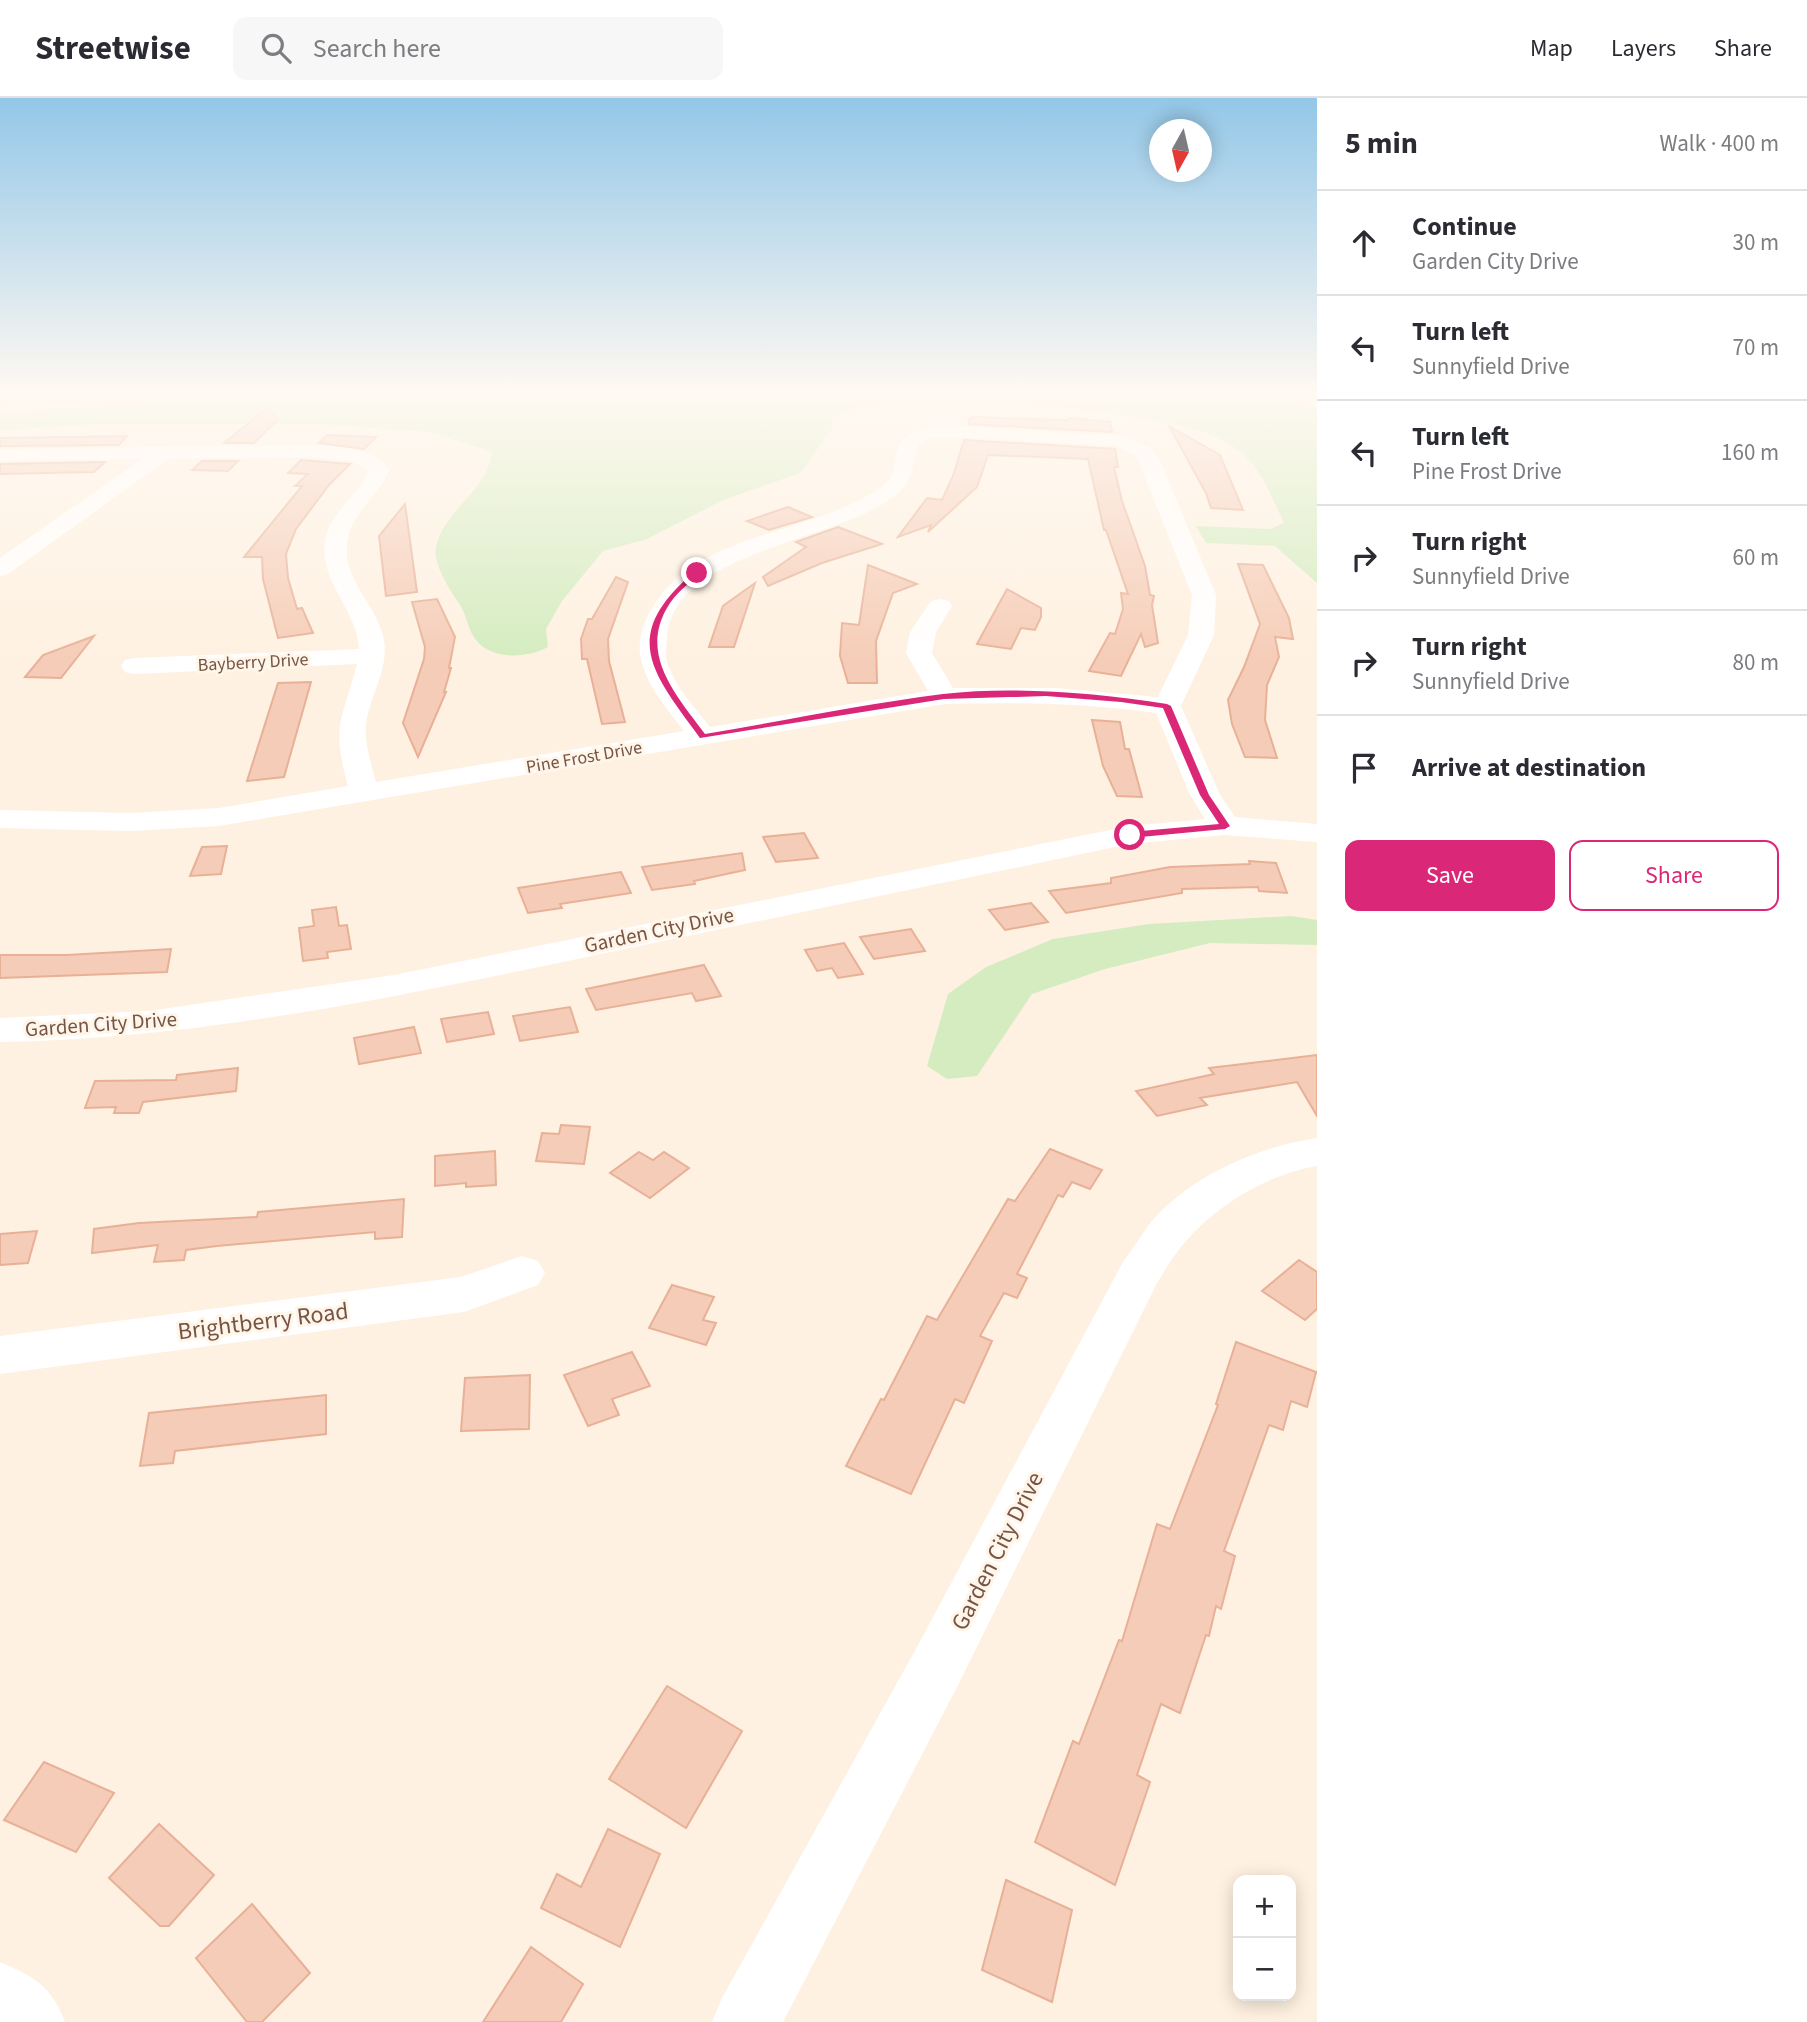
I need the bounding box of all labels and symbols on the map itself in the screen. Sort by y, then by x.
north arrow [1149,119,1212,182]
route end [681,557,712,588]
street label: Bayberry Drive [197,647,309,678]
street label: Pine Frost Drive [524,735,644,780]
route start [1114,819,1145,850]
street label: Garden City Drive [581,900,737,960]
street label: Garden City Drive [24,1004,178,1044]
street label: Brightberry Road [176,1294,350,1349]
street label: Garden City Drive [942,1466,1053,1637]

